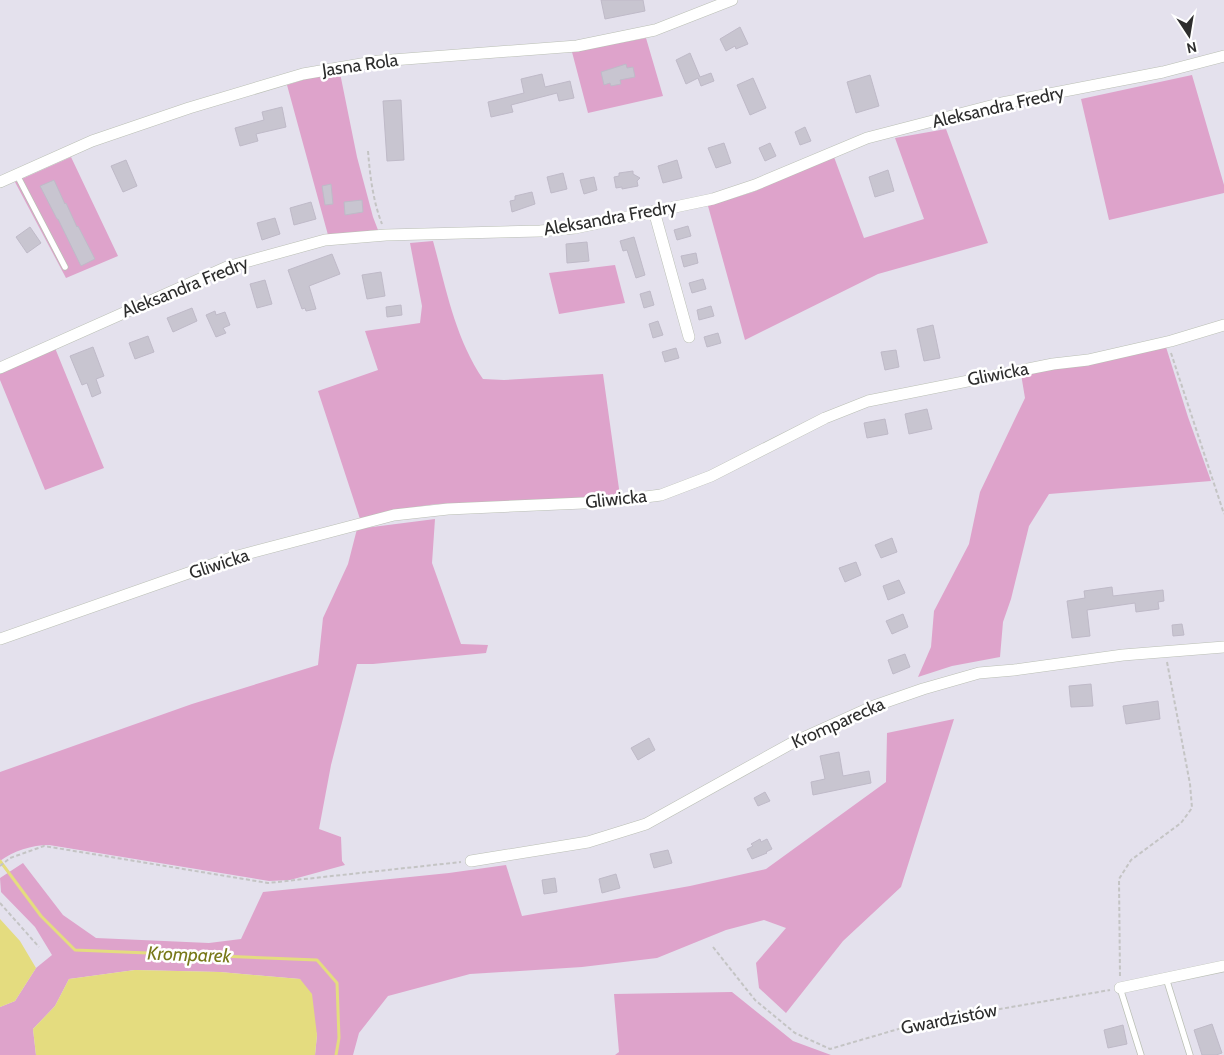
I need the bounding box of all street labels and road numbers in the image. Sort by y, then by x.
street label: Jasna Rola [320,49,400,81]
street label: Aleksandra Fredry [930,81,1066,133]
street label: Aleksandra Fredry [542,195,678,241]
street label: Aleksandra Fredry [118,252,252,322]
street label: Gliwicka [966,357,1031,391]
street label: Gliwicka [584,485,648,513]
street label: Gliwicka [186,544,252,584]
street label: Kromparecka [788,693,888,753]
street label: Gwardzistów [899,999,999,1039]

